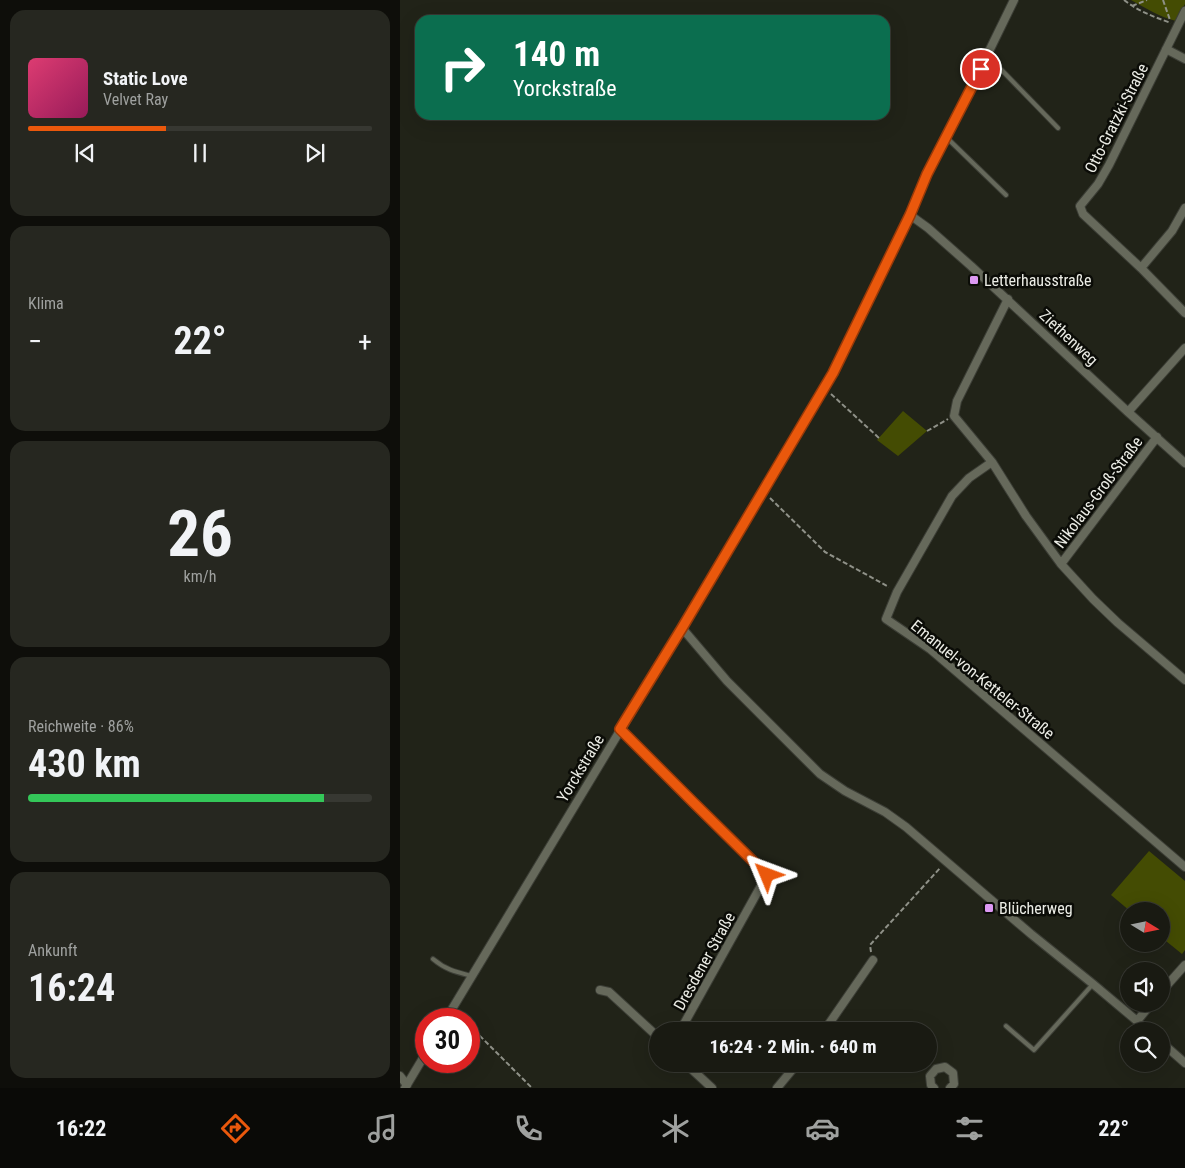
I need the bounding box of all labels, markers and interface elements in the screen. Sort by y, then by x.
text: 140 m [513,34,600,75]
icon: right [430,35,495,100]
pin [960,48,1002,90]
icon: arrive [967,55,995,83]
street label: Otto-Gratzki-Straße [1081,60,1152,176]
text: Static Love [103,67,188,90]
text: Yorckstraße [513,76,617,101]
text: Velvet Ray [103,90,168,109]
icon: previous [71,139,99,167]
icon: pause [186,139,214,167]
icon: next [301,139,329,167]
place label: Letterhausstraße [984,271,1091,290]
marker: Letterhausstraße [968,274,980,286]
text: Klima [28,294,64,313]
street label: Ziethenweg [1035,306,1102,369]
text: 22° [173,319,227,363]
text: − [28,325,42,358]
text: + [358,325,372,358]
street label: Nikolaus-Groß-Straße [1050,433,1147,552]
text: 26 [167,496,233,572]
text: km/h [184,567,216,586]
street label: Emanuel-von-Ketteler-Straße [907,616,1058,743]
text: Reichweite · 86% [28,717,134,736]
street label: Yorckstraße [553,731,608,805]
text: 430 km [28,742,141,786]
position arrow [740,848,792,900]
place label: Blücherweg [999,899,1073,918]
marker: Blücherweg [983,902,995,914]
north arrow [1120,902,1170,952]
map controls [1120,902,1170,1072]
street label: Dresdener Straße [670,909,739,1014]
text: Ankunft [28,941,77,960]
button: sound [1120,962,1170,1012]
text: 16:24 [28,966,115,1010]
speed limit sign: 30 [415,1008,480,1073]
button: search [1120,1022,1170,1072]
text: 16:24 · 2 Min. · 640 m [709,1035,877,1058]
icon: directions [218,1111,253,1146]
icon: music [365,1111,400,1146]
icon: phone [511,1111,546,1146]
icon: climate [658,1111,693,1146]
icon: car [805,1111,840,1146]
icon: filters [952,1111,987,1146]
text: 16:22 [56,1116,106,1141]
text: 22° [1098,1116,1129,1141]

